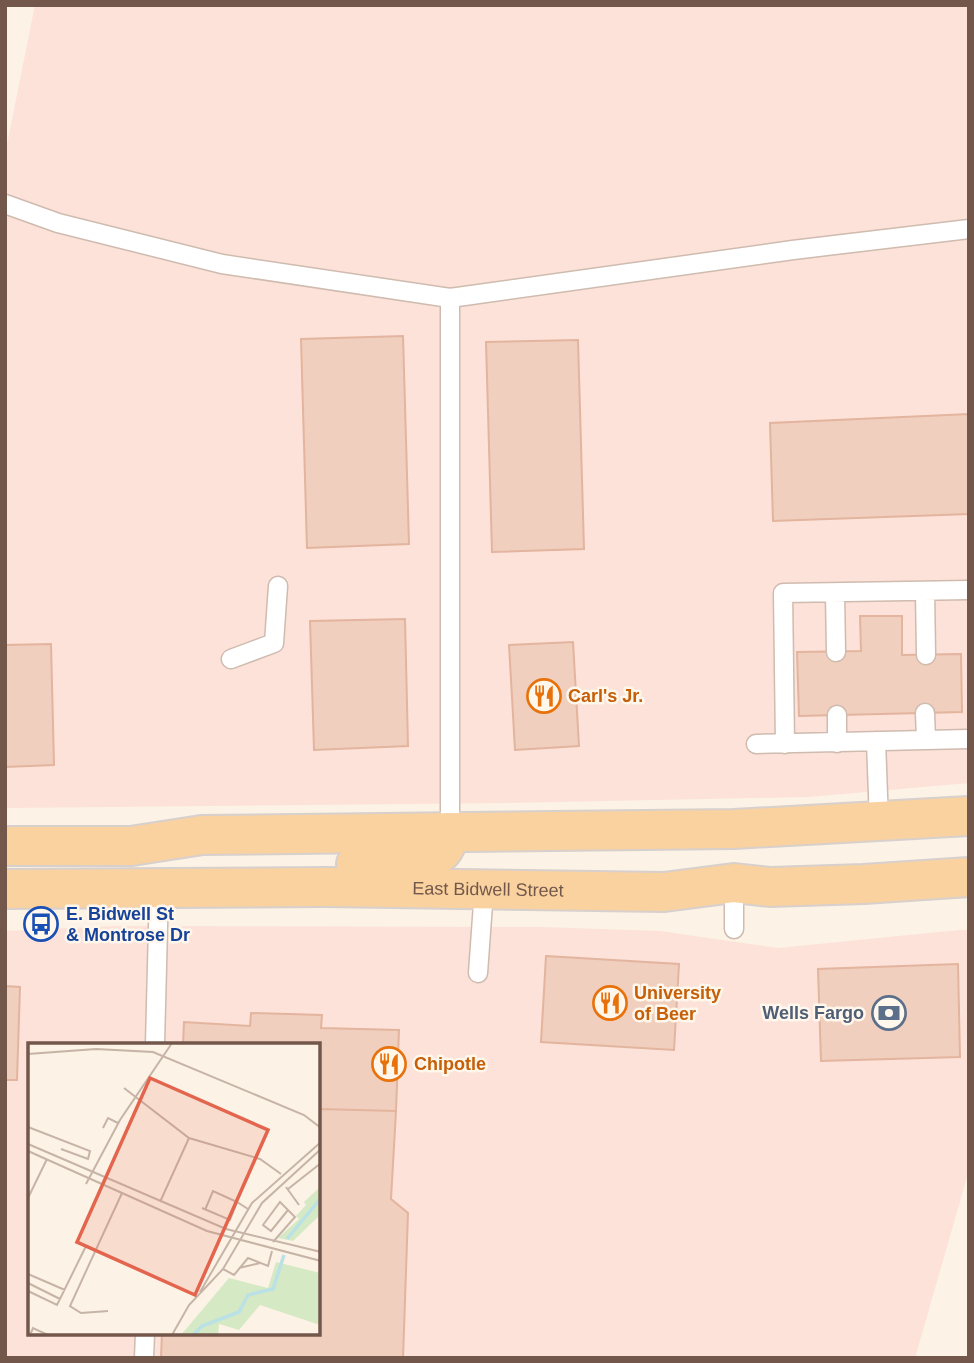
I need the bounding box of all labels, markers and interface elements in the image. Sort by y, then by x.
restaurant icon: Carl's Jr. [525,677,563,715]
place label: Carl's Jr. [568,686,643,706]
street label: East Bidwell Street [412,878,564,901]
place label: E. Bidwell St & Montrose Dr [66,904,190,945]
bus stop icon: E. Bidwell St & Montrose Dr [22,905,60,943]
place label: University of Beer [634,983,721,1024]
restaurant icon: University of Beer [591,984,629,1022]
bank icon: Wells Fargo [870,994,908,1032]
place label: Wells Fargo [762,1003,864,1023]
inset map [28,1043,320,1335]
restaurant icon: Chipotle [370,1045,408,1083]
place label: Chipotle [414,1054,486,1074]

